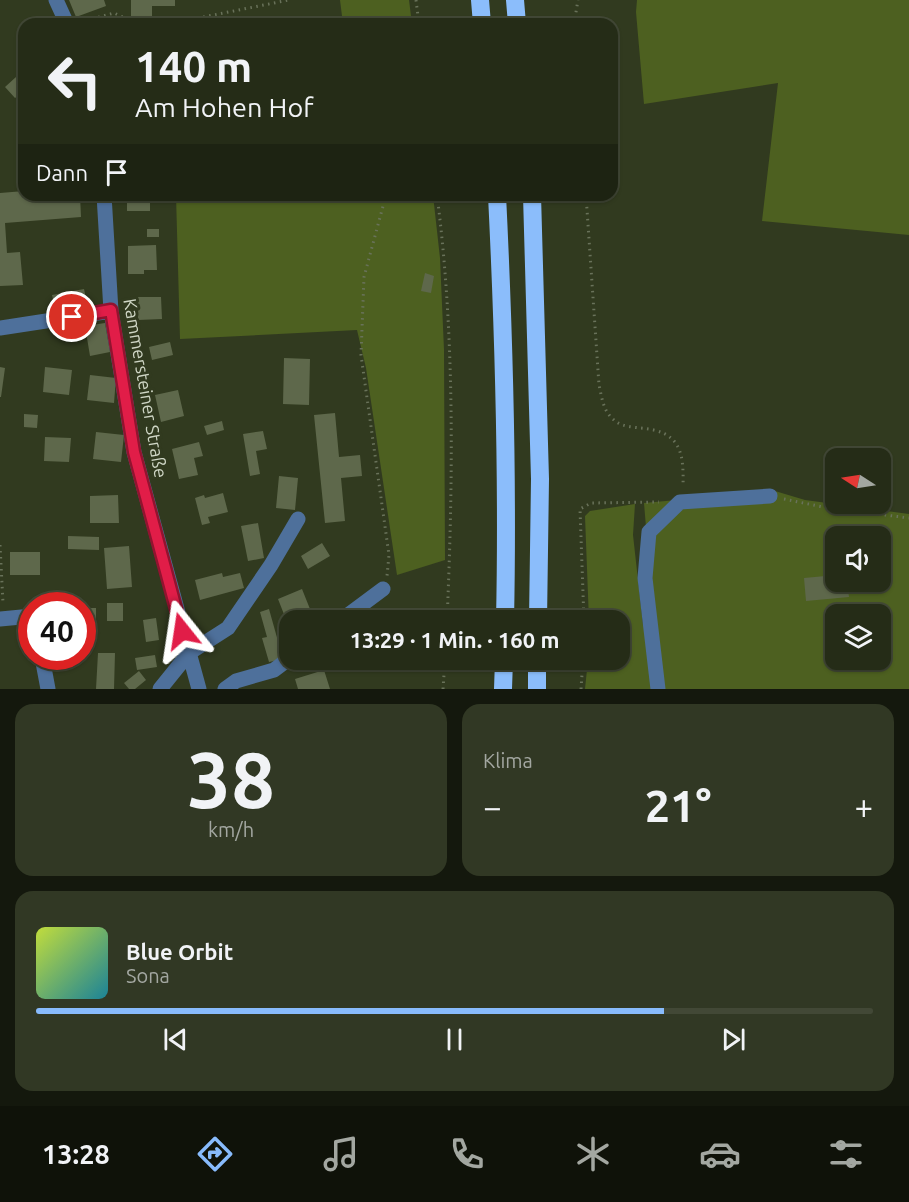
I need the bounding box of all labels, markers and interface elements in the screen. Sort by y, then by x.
icon: left [36,42,114,120]
text: 140 m [135,43,252,90]
text: Am Hohen Hof [135,92,313,122]
icon: arrive [100,156,133,189]
text: Dann [36,160,88,185]
pin [46,291,97,342]
street label: Kammersteiner Straße [120,297,172,479]
icon: arrive [55,300,88,333]
north arrow [825,448,891,514]
map controls [825,448,891,670]
button: sound [825,526,891,592]
speed limit sign: 40 [18,592,96,670]
position arrow [150,599,214,663]
button: layers [825,604,891,670]
text: 13:29 · 1 Min. · 160 m [350,627,559,652]
text: 38 [187,735,275,823]
text: Klima [483,749,533,772]
text: 21° [645,780,711,831]
text: − [483,788,502,825]
text: + [854,788,873,825]
text: km/h [208,818,254,841]
text: Blue Orbit [126,939,233,964]
text: Sona [126,964,170,987]
icon: previous [159,1023,192,1056]
icon: pause [438,1023,471,1056]
icon: next [717,1023,750,1056]
icon: directions [194,1133,236,1175]
icon: music [320,1133,362,1175]
icon: phone [446,1133,488,1175]
icon: climate [572,1133,614,1175]
icon: car [699,1133,741,1175]
icon: filters [825,1133,867,1175]
text: 13:28 [42,1139,110,1169]

